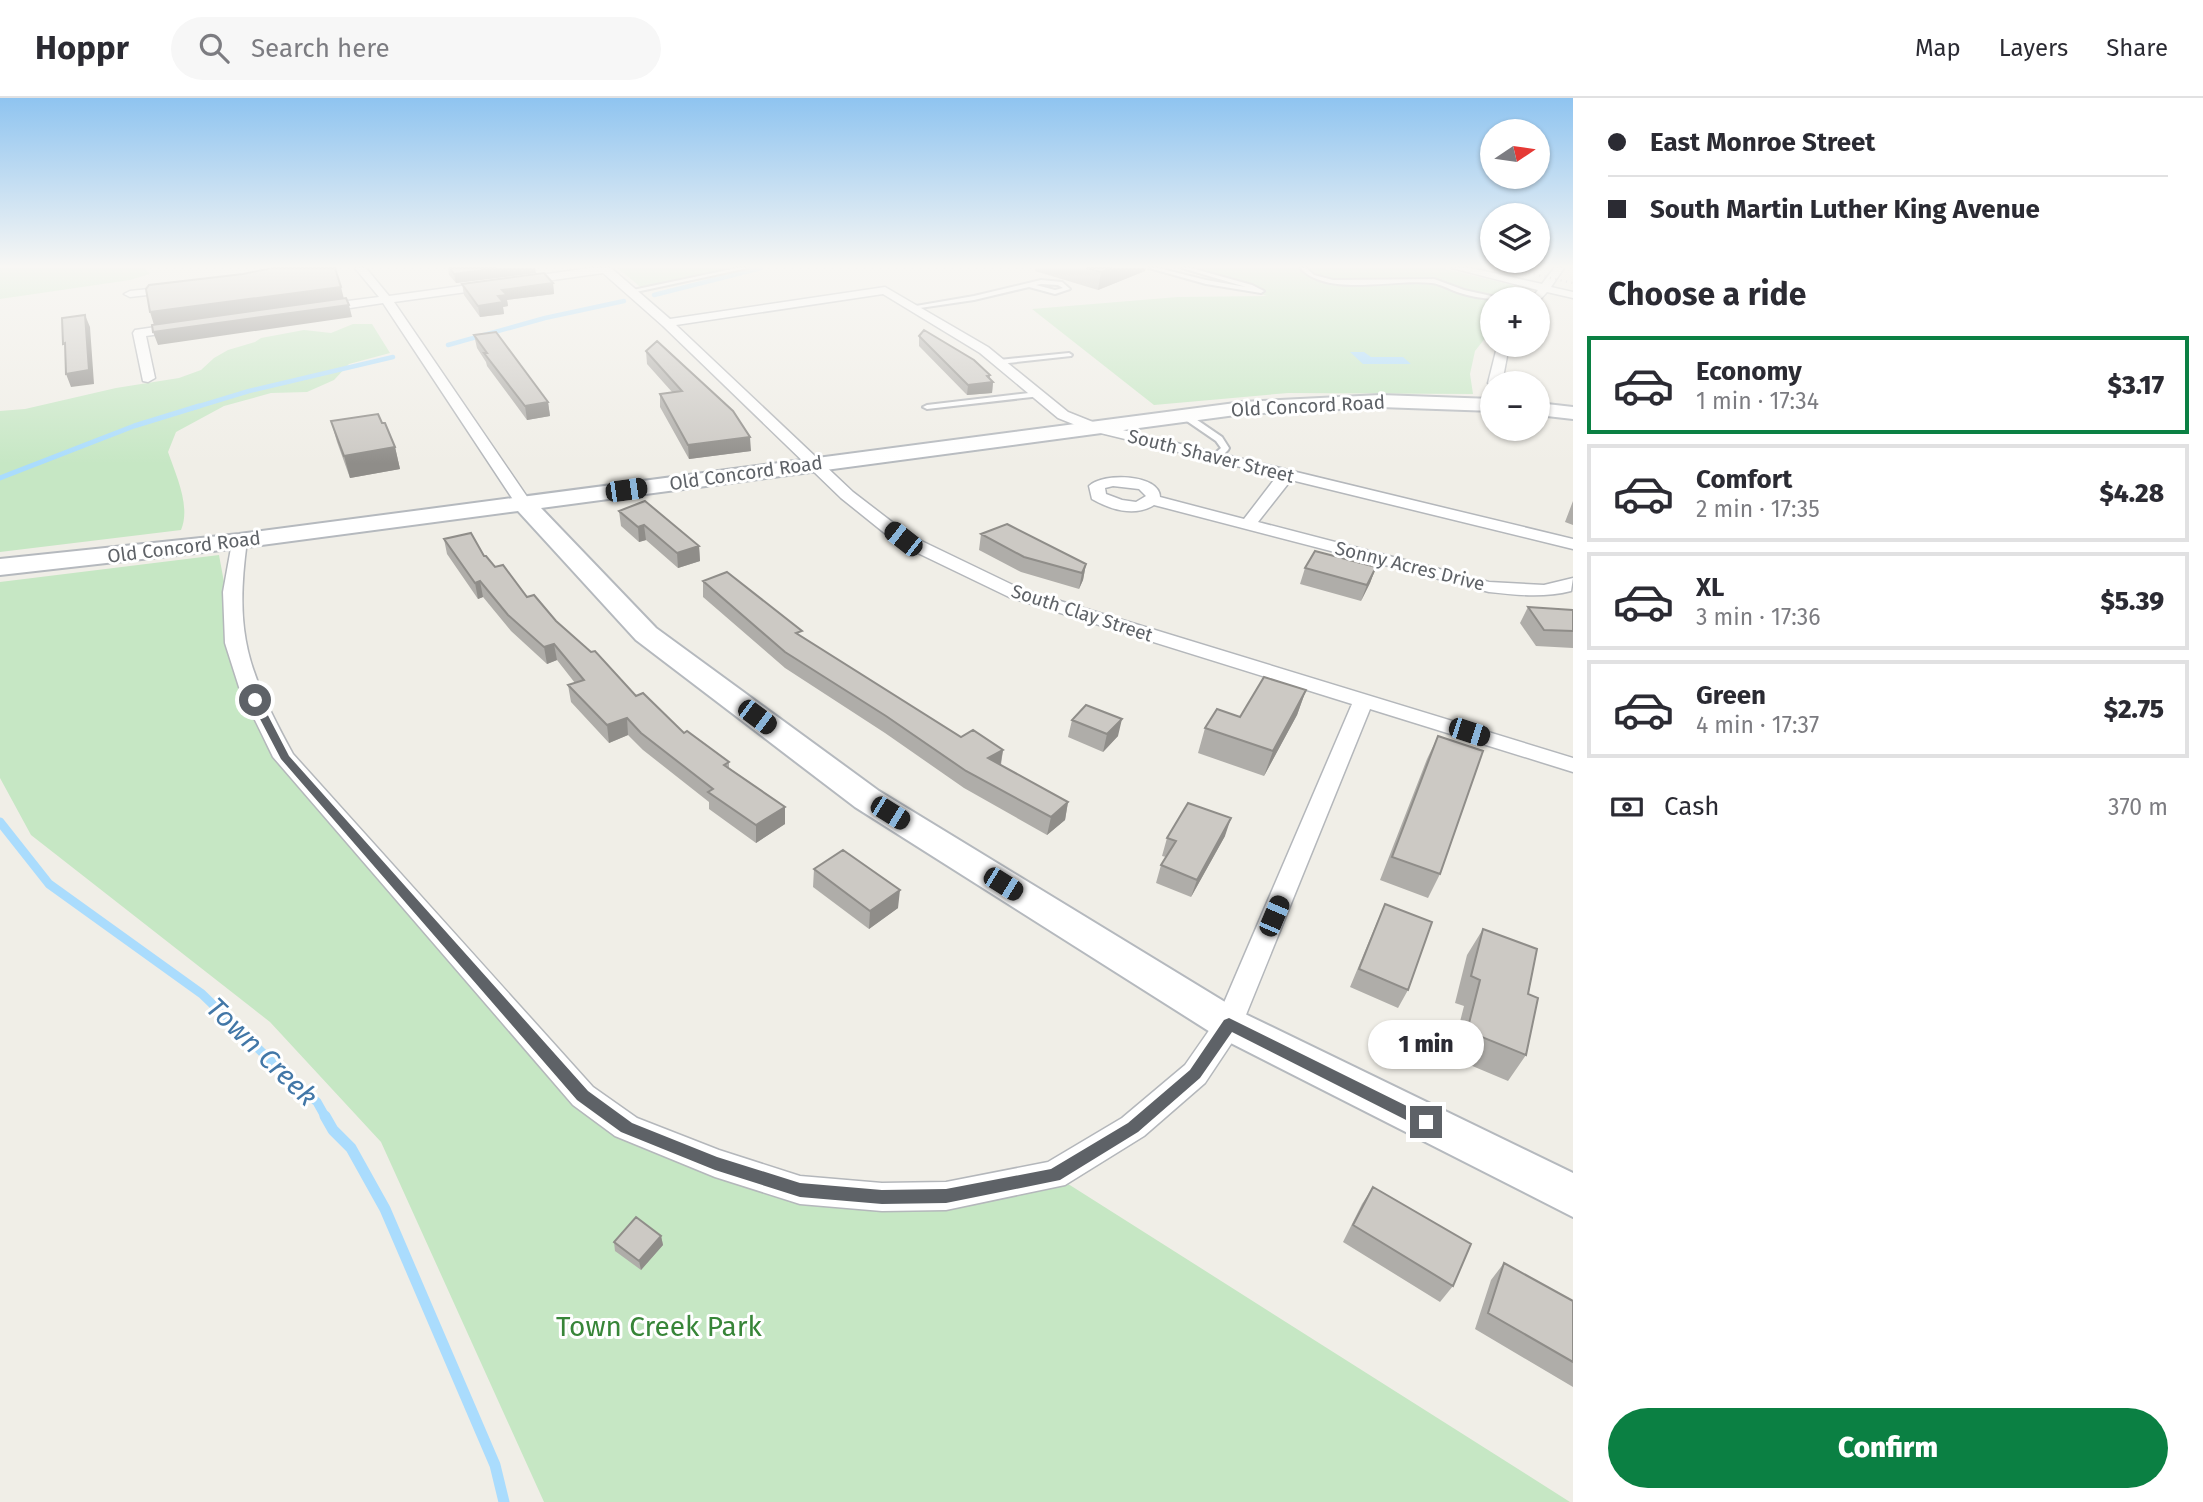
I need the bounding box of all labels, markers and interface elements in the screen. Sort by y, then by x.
search box [171,17,661,80]
text: Hoppr [35,28,129,68]
icon: search [195,29,233,67]
text: Search here [251,33,390,64]
text: Map [1915,34,1961,62]
text: Layers [1999,34,2068,62]
text: Share [2106,34,2168,62]
north arrow [1480,119,1550,189]
map controls [1480,119,1550,441]
text: East Monroe Street [1650,127,1875,158]
text: South Martin Luther King Avenue [1650,194,2040,225]
button: layers [1480,203,1550,273]
text: Choose a ride [1608,275,1806,313]
button: + [1480,287,1550,357]
icon: car [1612,354,1675,417]
text: Economy [1696,356,1802,387]
text: $3.17 [2108,370,2164,401]
button: − [1480,371,1550,441]
text: 1 min · 17:34 [1696,387,1819,415]
street label: Old Concord Road [1230,390,1386,422]
street label: South Shaver Street [1125,424,1297,488]
street label: Old Concord Road [668,451,824,495]
icon: car [1612,462,1675,525]
text: Comfort [1696,464,1792,495]
car [604,477,649,503]
text: $4.28 [2099,478,2164,509]
text: 2 min · 17:35 [1696,495,1820,523]
car [880,518,927,560]
street label: Old Concord Road [106,526,262,568]
street label: Sonny Acres Drive [1333,536,1487,596]
icon: car [1612,570,1675,633]
text: XL [1696,572,1724,603]
street label: South Clay Street [1008,579,1156,647]
text: $5.39 [2100,586,2164,617]
text: 3 min · 17:36 [1696,603,1821,631]
icon: car [1612,678,1675,741]
text: Green [1696,680,1766,711]
route start [239,684,271,716]
text: $2.75 [2104,694,2164,725]
car [734,696,781,738]
text: 4 min · 17:37 [1696,711,1819,739]
car [1446,716,1493,748]
icon: cash [1608,788,1646,826]
text: Cash [1664,791,1720,822]
car [867,793,914,833]
text: 370 m [2108,793,2168,821]
car [980,864,1027,904]
car [1257,893,1292,939]
water label: Town Creek [200,991,324,1113]
callout: 1 min [1368,1020,1484,1070]
text: 1 min [1398,1030,1454,1058]
route end [1410,1106,1442,1138]
park label: Town Creek Park [556,1310,763,1343]
button: Confirm [1608,1408,2168,1488]

